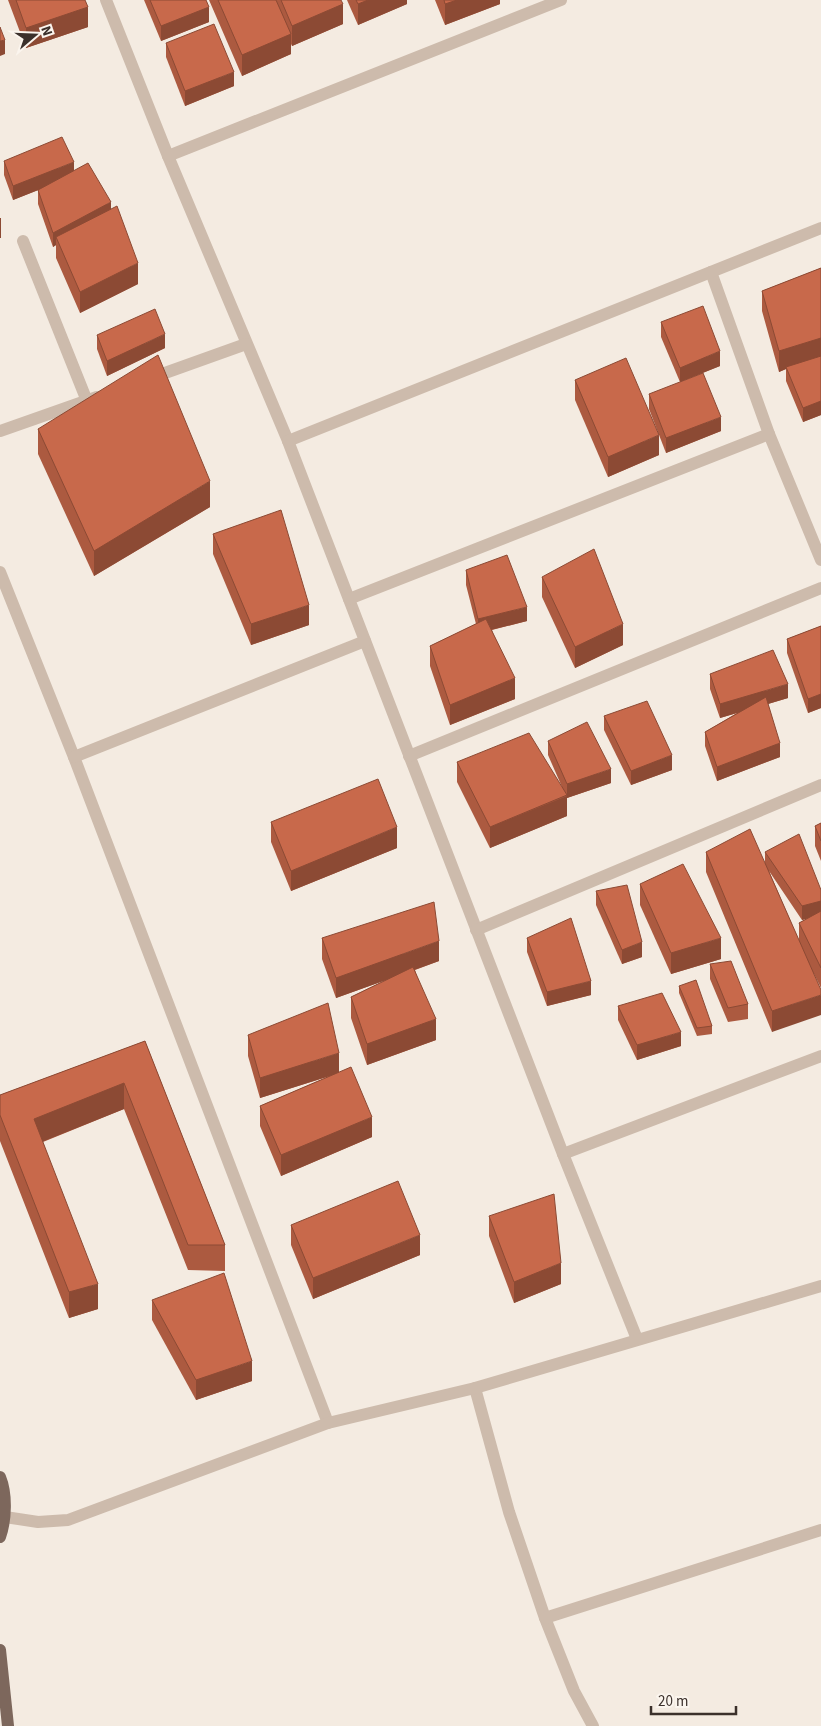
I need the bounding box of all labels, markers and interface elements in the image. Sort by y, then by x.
north arrow [10,10,60,60]
text: N [35,23,57,39]
scale bar [651,1684,736,1716]
text: 20 m [658,1691,688,1712]

